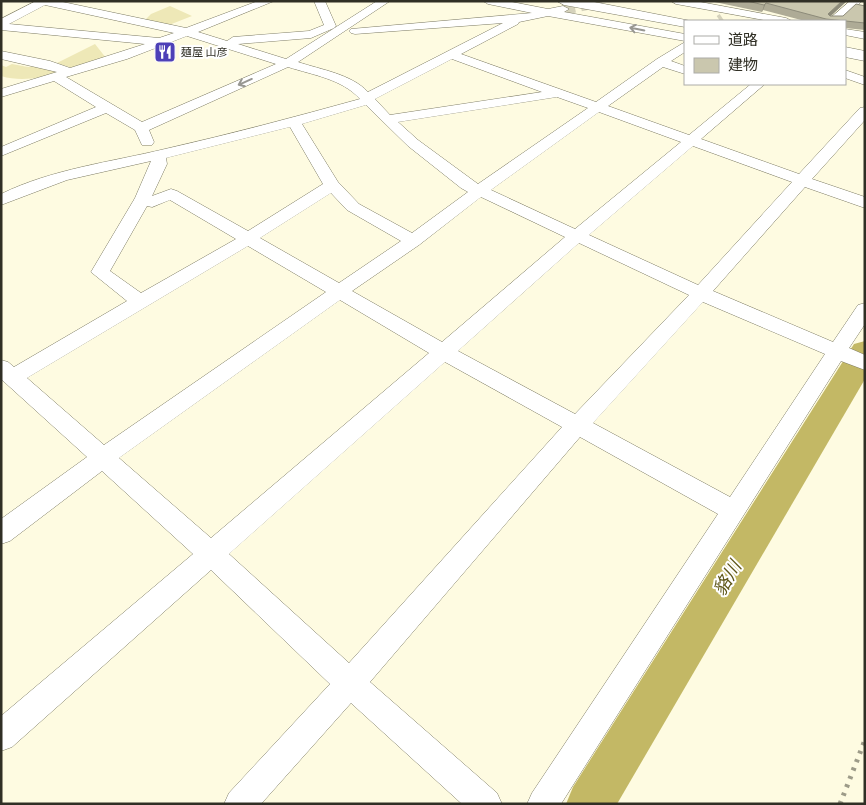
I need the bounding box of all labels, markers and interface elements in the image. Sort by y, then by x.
legend [684,20,846,85]
one-way arrow [629,23,645,33]
text: 道路 [728,29,758,50]
restaurant icon: 麺屋 山彦 [153,40,177,64]
place label: 麺屋 山彦 [181,45,228,60]
text: 建物 [728,54,758,75]
one-way arrow [238,78,253,88]
water label: 貉川 [707,554,748,600]

